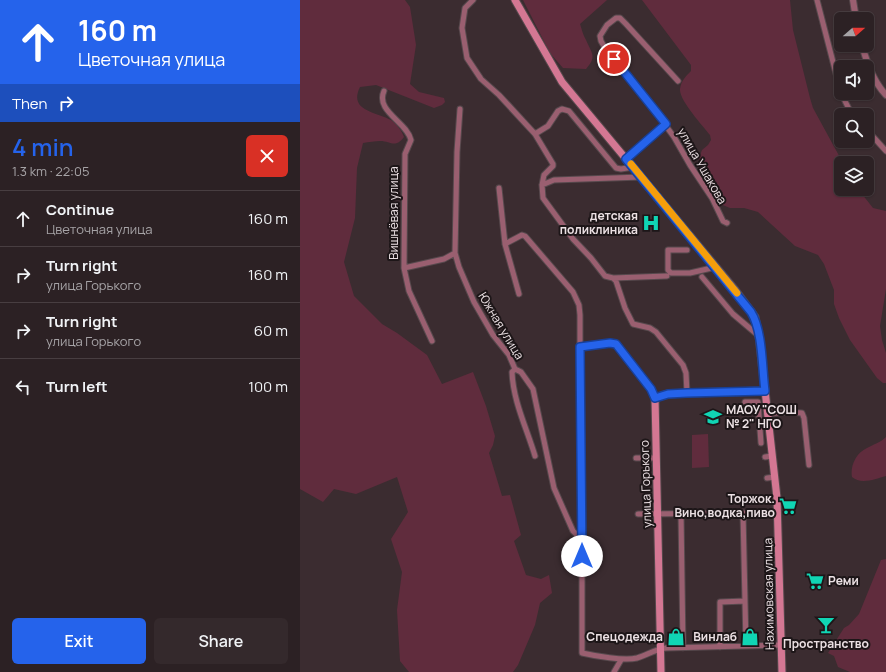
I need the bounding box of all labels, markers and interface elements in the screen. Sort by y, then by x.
text: 160 m [78,11,157,49]
north arrow [834,12,874,52]
map controls [834,12,874,196]
icon: ahead [12,16,64,68]
pin [597,42,631,76]
text: Цветочная улица [78,47,225,71]
icon: arrive [603,48,625,70]
button: sound [834,60,874,100]
icon: right [55,92,77,114]
text: Then [12,93,47,114]
button: search [834,108,874,148]
street label: улица Ушакова [674,125,731,207]
text: 4 min [12,130,74,163]
button: close [246,135,288,177]
button: layers [834,156,874,196]
text: 1.3 km · 22:05 [12,162,89,180]
street label: Вишнёвая улица [385,166,402,260]
text: Continue [46,199,114,220]
place label: детская поликлиника [560,207,638,238]
icon: ahead [12,208,34,230]
text: 160 m [248,208,288,229]
hospital icon: детская поликлиника [641,213,661,233]
text: Цветочная улица [46,220,152,238]
text: Turn right [46,255,117,276]
icon: right [12,264,34,286]
text: 160 m [248,264,288,285]
text: улица Горького [46,276,141,294]
street label: Южная улица [475,289,528,363]
text: Turn right [46,311,117,332]
icon: right [12,320,34,342]
text: 60 m [254,320,288,341]
text: улица Горького [46,332,141,350]
icon: left [12,376,34,398]
text: Turn left [46,376,108,397]
text: 100 m [248,376,288,397]
place label: МАОУ "СОШ № 2" НГО [726,401,797,432]
school or university icon: МАОУ "СОШ № 2" НГО [703,407,723,427]
street label: улица Горького [635,440,656,528]
place label: Торжок. Вино,водка,пиво [674,490,775,521]
supermarket icon: Торжок. Вино,водка,пиво [778,496,798,516]
position arrow [561,535,603,577]
street label: Нахимовская улица [759,538,778,650]
supermarket icon: Реми [805,571,825,591]
place label: Реми [828,572,859,589]
bar icon: Пространство [816,615,836,635]
button: Exit [12,618,146,664]
button: Share [154,618,288,664]
shop icon: Спецодежда [666,627,686,647]
shop icon: Винлаб [740,627,760,647]
place label: Спецодежда [586,628,663,645]
place label: Винлаб [693,628,737,645]
place label: Пространство [783,635,869,652]

